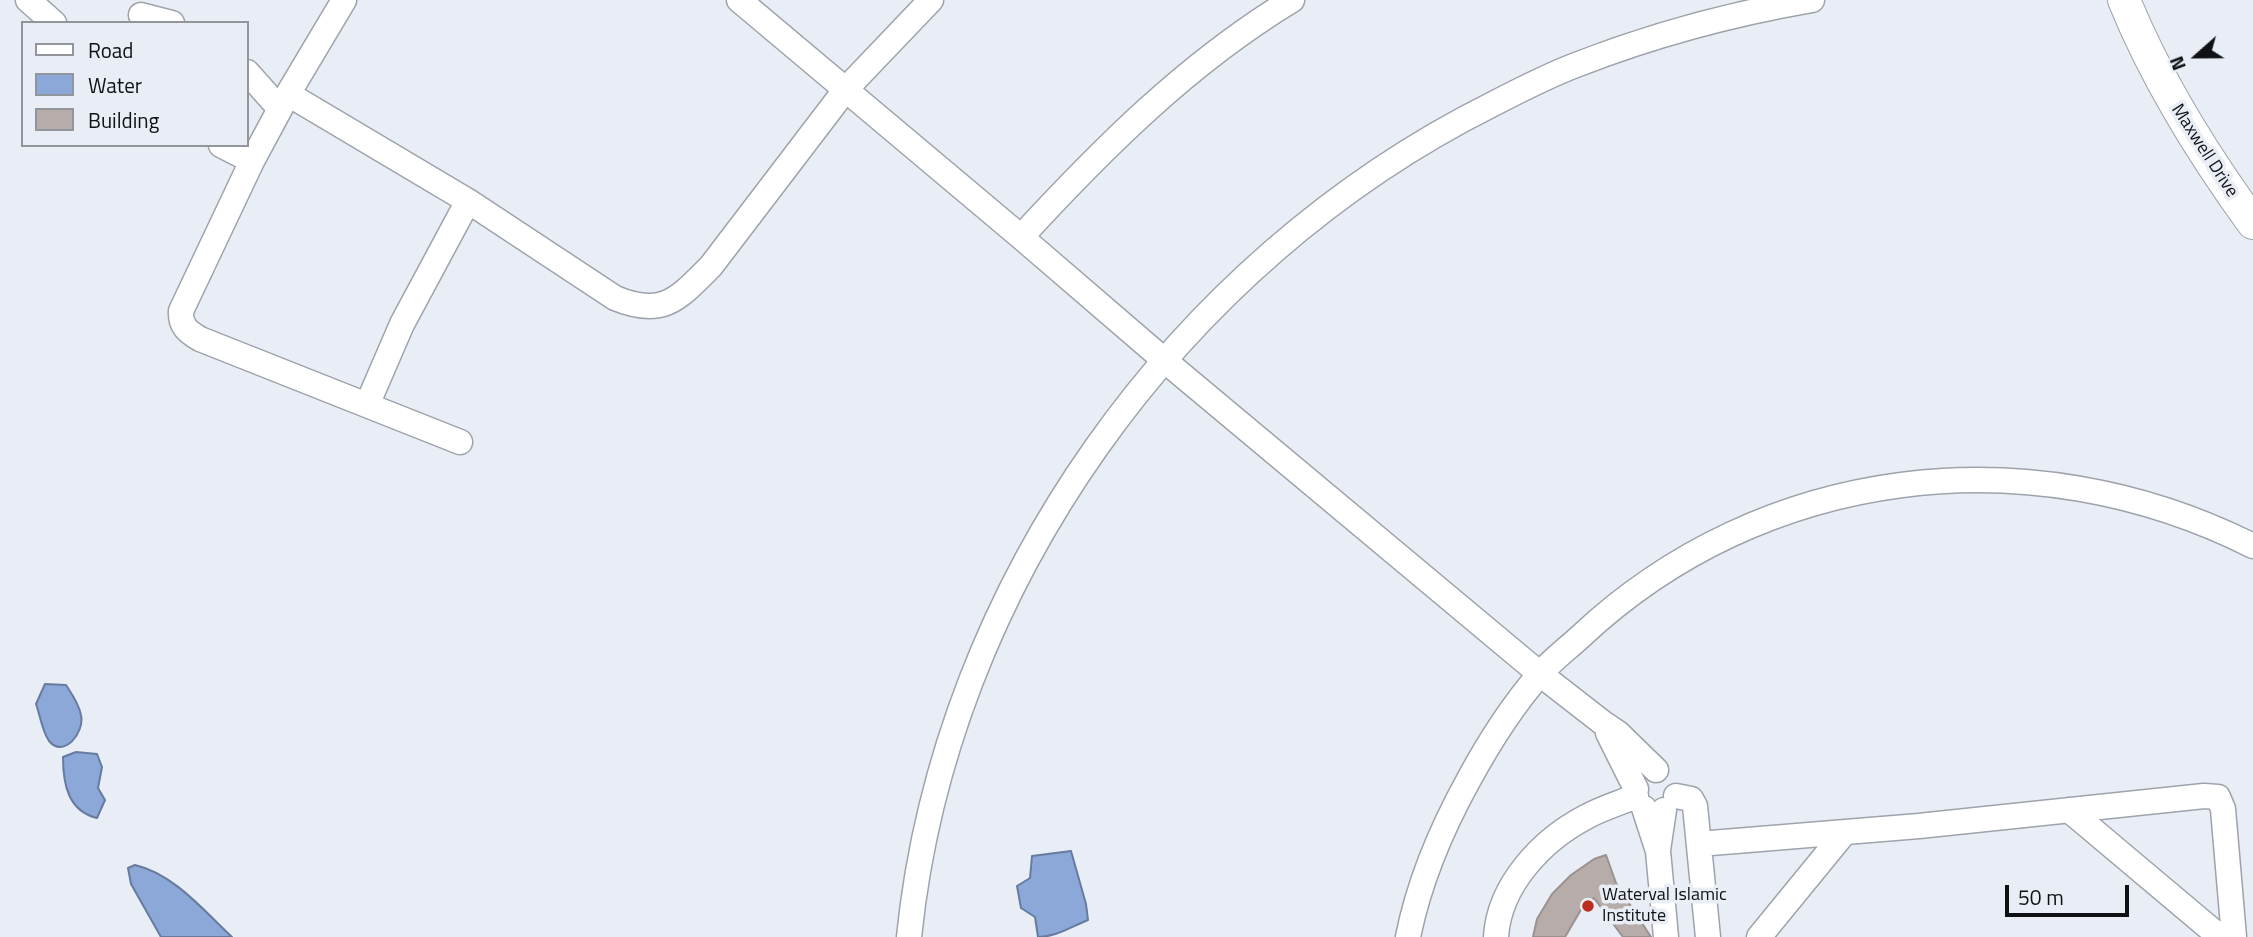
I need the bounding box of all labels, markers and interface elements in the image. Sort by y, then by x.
legend [21,21,248,147]
north arrow [2162,21,2232,91]
text: Road [88,34,133,66]
text: N [2161,52,2193,75]
text: Water [88,69,142,101]
street label: Maxwell Drive [2166,100,2242,202]
text: Building [88,104,159,136]
scale bar [2008,870,2132,914]
text: 50 m [2018,881,2064,913]
place label: Waterval Islamic Institute [1602,885,1727,928]
marker: Waterval Islamic Institute [1580,898,1596,914]

